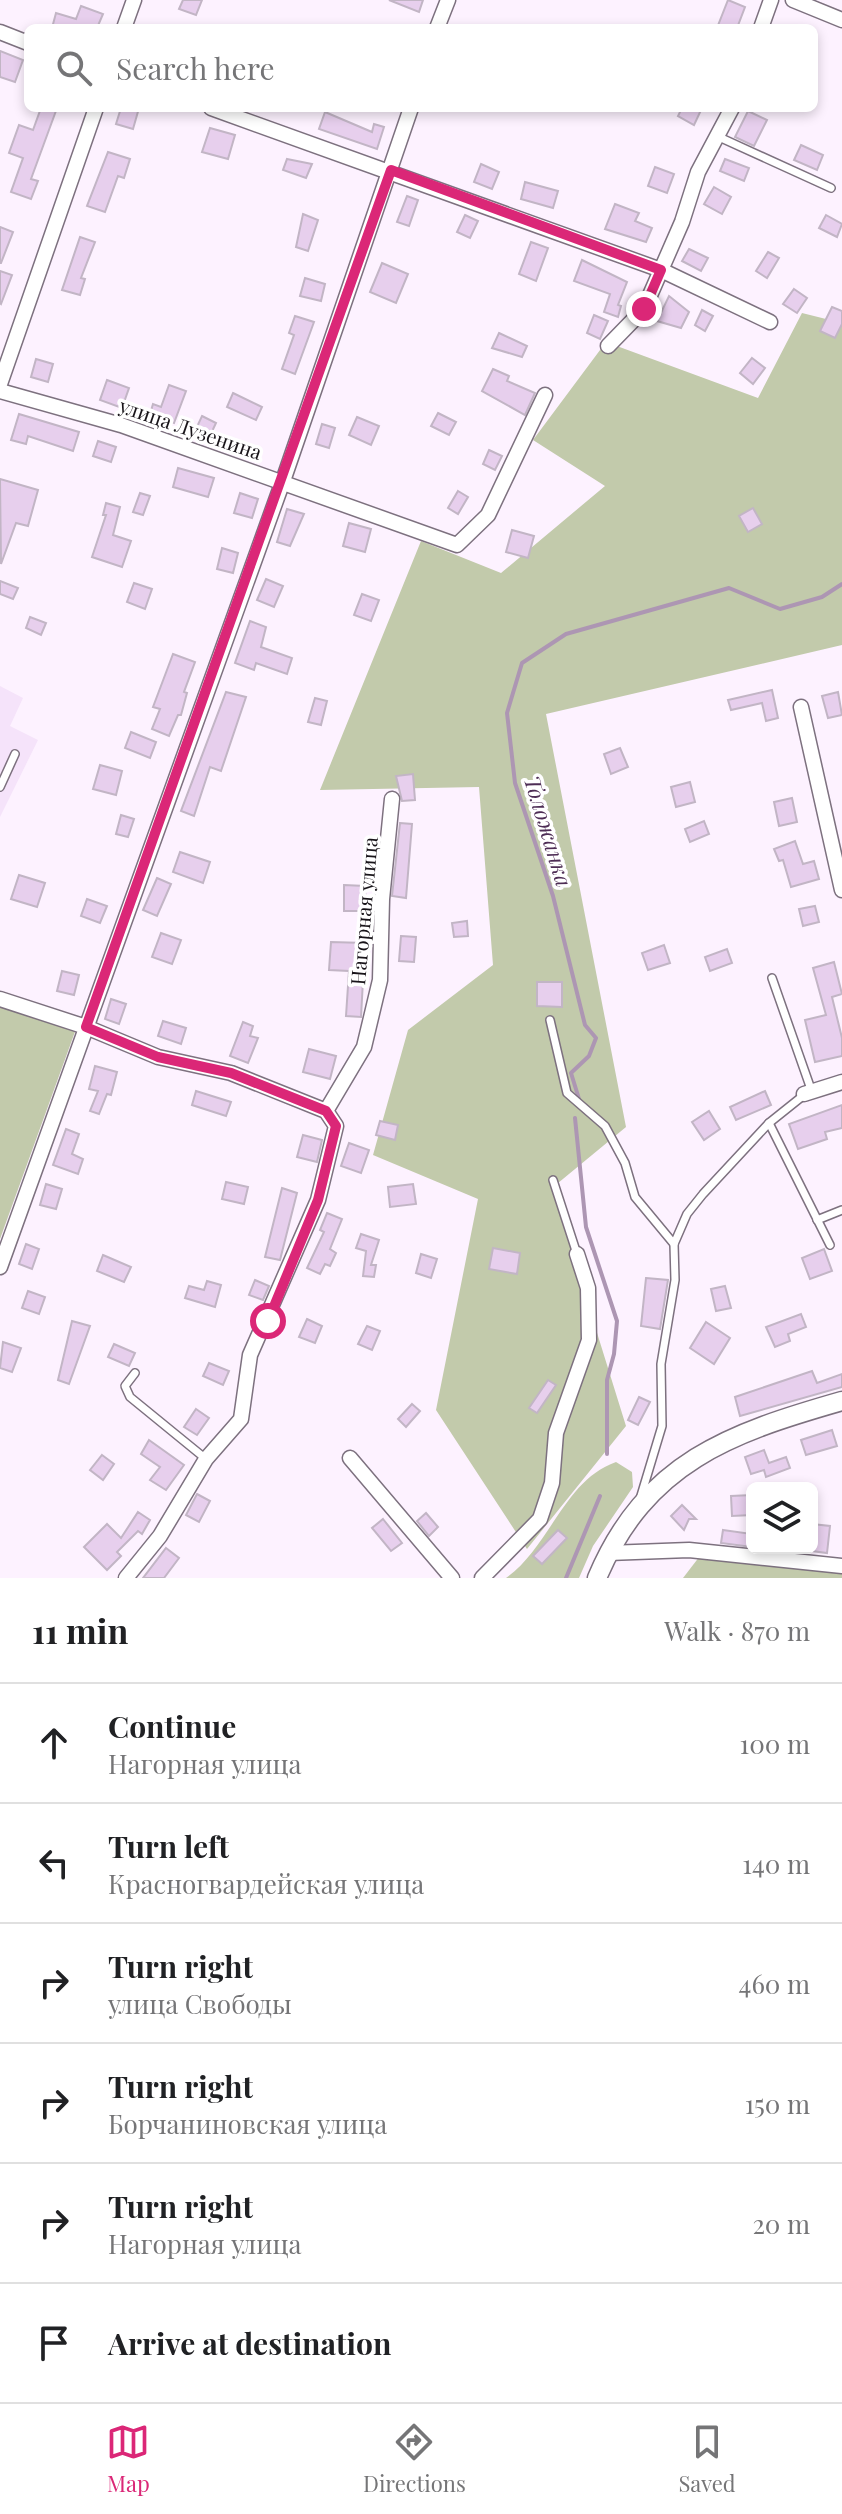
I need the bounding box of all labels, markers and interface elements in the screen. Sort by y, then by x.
search box [24,24,818,112]
icon: search [52,46,96,90]
text: Search here [116,48,275,88]
route end [626,291,662,327]
street label: улица Лузенина [115,391,266,465]
water label: Толожанка [518,772,580,890]
street label: Нагорная улица [343,836,383,986]
route start [250,1303,286,1339]
map controls [746,1482,818,1554]
button: layers [746,1482,818,1554]
text: 11 min [32,1607,128,1653]
text: Walk · 870 m [664,1613,810,1648]
text: Continue [108,1706,236,1746]
icon: ahead [32,1721,76,1765]
text: 100 m [740,1726,810,1761]
text: Нагорная улица [108,1746,301,1781]
text: Turn left [108,1826,229,1866]
icon: left [32,1841,76,1885]
text: 140 m [742,1846,810,1881]
text: Красногвардейская улица [108,1866,424,1901]
text: Turn right [108,1946,253,1986]
icon: right [32,1961,76,2005]
text: 460 m [739,1966,810,2001]
text: улица Свободы [108,1986,292,2021]
text: Turn right [108,2066,253,2106]
icon: right [32,2081,76,2125]
text: 150 m [745,2086,810,2121]
text: Борчаниновская улица [108,2106,387,2141]
text: Turn right [108,2186,253,2226]
icon: right [32,2201,76,2245]
text: 20 m [752,2206,810,2241]
text: Нагорная улица [108,2226,301,2261]
icon: arrive [32,2321,76,2365]
text: Arrive at destination [108,2323,391,2363]
tab: Map [106,2420,150,2498]
tab: Directions [363,2420,466,2498]
tab: Saved [678,2420,736,2498]

